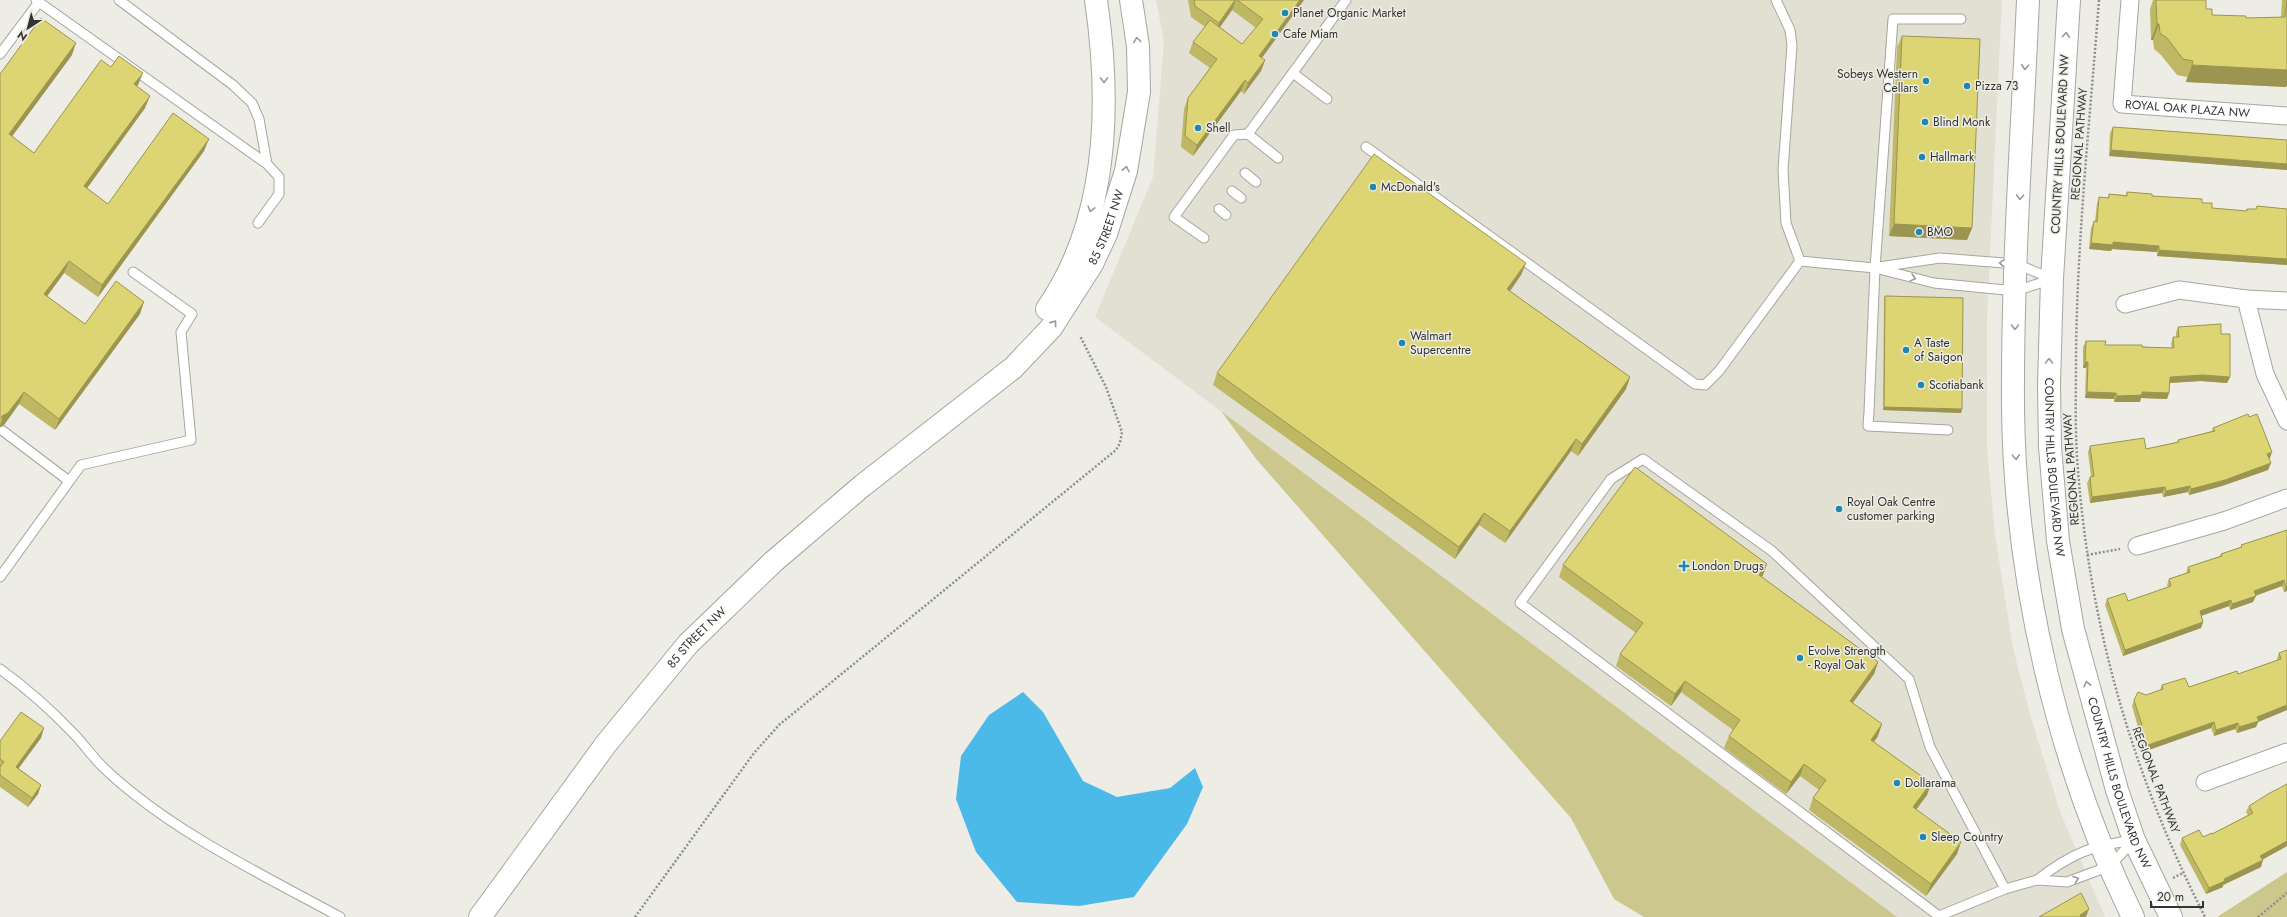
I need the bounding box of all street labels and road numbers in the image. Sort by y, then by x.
street label: COUNTRY HILLS BOULEVARD NW [2046,54,2074,234]
street label: REGIONAL PATHWAY [2066,87,2092,201]
street label: ROYAL OAK PLAZA NW [2124,95,2251,122]
street label: 85 STREET NW [1084,187,1129,268]
street label: COUNTRY HILLS BOULEVARD NW [2040,377,2070,558]
street label: REGIONAL PATHWAY [2058,412,2084,526]
street label: 85 STREET NW [663,602,731,672]
street label: COUNTRY HILLS BOULEVARD NW [2083,695,2156,872]
street label: REGIONAL PATHWAY [2127,724,2185,836]

